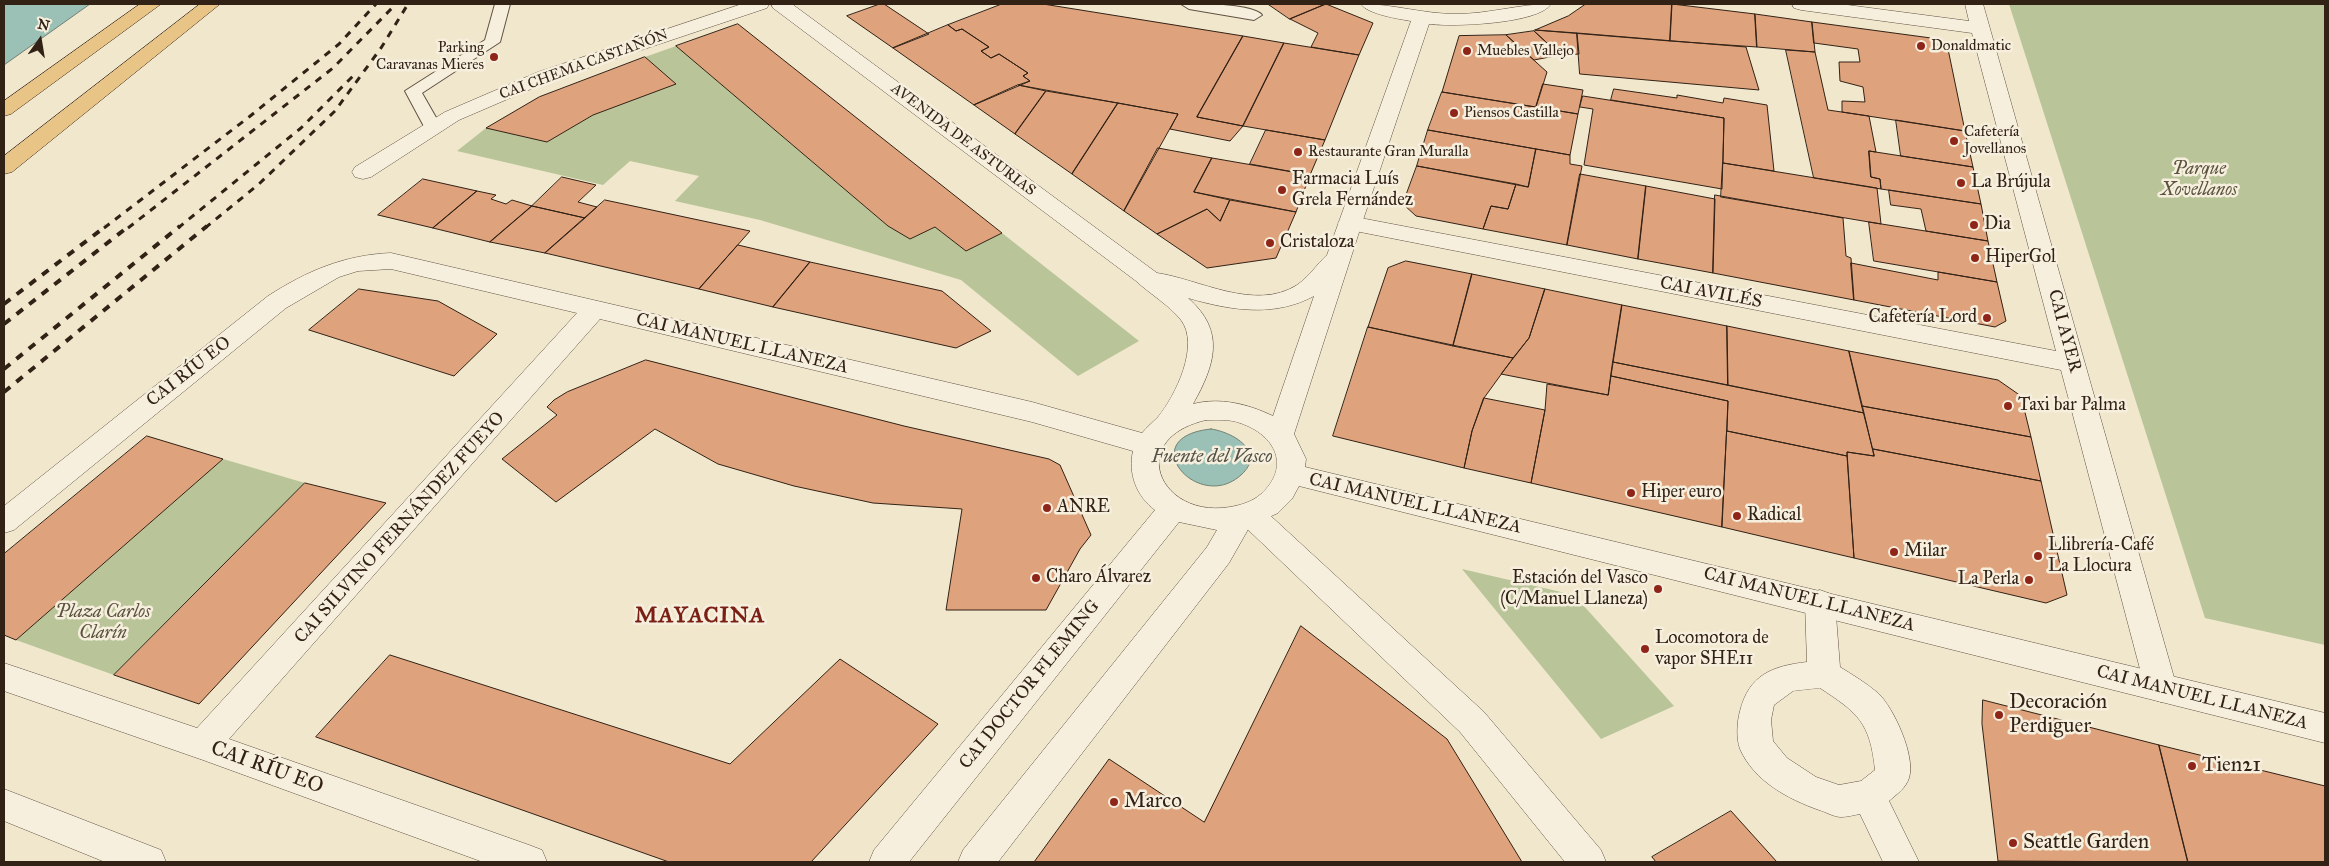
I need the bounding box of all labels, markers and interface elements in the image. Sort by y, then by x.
north arrow [15,15,65,65]
text: N [36,15,51,35]
street label: CAI CHEMA CASTAÑÓN [497,26,671,104]
place label: Donaldmatic [1931,37,2011,55]
place label: Parking Caravanas Mieres [376,39,484,74]
marker: Donaldmatic [1915,40,1927,52]
place label: Muebles Vallejo [1477,42,1574,60]
marker: Muebles Vallejo [1461,45,1473,57]
marker: Parking Caravanas Mieres [488,51,500,63]
street label: AVENIDA DE ASTURIAS [887,80,1039,200]
place label: Piensos Castilla [1464,104,1559,122]
marker: Piensos Castilla [1448,107,1460,119]
place label: Cafetería Jovellanos [1964,123,2026,158]
marker: Cafetería Jovellanos [1948,135,1960,147]
place label: Restaurante Gran Muralla [1308,143,1469,161]
marker: Restaurante Gran Muralla [1292,146,1304,158]
park label: Parque Xovellanos [2161,159,2237,202]
place label: Farmacia Luís Grela Fernández [1292,169,1413,212]
place label: La Brújula [1971,172,2050,194]
marker: La Brújula [1955,177,1967,189]
marker: Farmacia Luís Grela Fernández [1276,184,1288,196]
place label: Dia [1984,214,2011,236]
marker: Dia [1968,219,1980,231]
place label: Cristaloza [1280,232,1354,254]
marker: Cristaloza [1264,237,1276,249]
place label: HiperGol [1985,247,2056,269]
marker: HiperGol [1969,252,1981,264]
street label: CAI AVILÉS [1658,273,1764,313]
street label: CAI AYER [2043,287,2085,375]
place label: Cafetería Lord [1869,307,1977,329]
street label: CAI MANUEL LLANEZA [634,309,850,379]
marker: Cafetería Lord [1981,312,1993,324]
street label: CAI RÍU EO [143,332,235,412]
place label: Taxi bar Palma [2018,395,2126,417]
marker: Taxi bar Palma [2002,400,2014,412]
street label: CAI SILVINO FERNÁNDEZ FUEYO [290,408,510,648]
water label: Fuente del Vasco [1151,446,1273,468]
street label: CAI MANUEL LLANEZA [1307,469,1523,539]
place label: Hiper euro [1641,482,1722,504]
marker: Hiper euro [1625,487,1637,499]
place label: ANRE [1057,497,1110,519]
marker: ANRE [1041,502,1053,514]
place label: Radical [1747,505,1801,527]
marker: Radical [1731,510,1743,522]
place label: Llibrería-Café La Llocura [2048,535,2154,578]
place label: Milar [1904,541,1947,563]
marker: Milar [1888,546,1900,558]
marker: Llibrería-Café La Llocura [2032,550,2044,562]
street label: CAI MANUEL LLANEZA [1701,563,1917,637]
place label: Charo Álvarez [1046,567,1151,589]
place label: Estación del Vasco (C/Manuel Llaneza) [1500,568,1648,610]
place label: La Perla [1958,569,2019,591]
marker: Charo Álvarez [1030,572,1042,584]
marker: La Perla [2023,574,2035,586]
marker: Estación del Vasco (C/Manuel Llaneza) [1652,583,1664,595]
street label: CAI DOCTOR FLEMING [955,596,1105,774]
park label: Plaza Carlos Clarín [56,602,150,644]
district label: MAYACINA [634,604,766,630]
place label: Locomotora de vapor SHE11 [1655,628,1769,670]
marker: Locomotora de vapor SHE11 [1639,643,1651,655]
street label: CAI MANUEL LLANEZA [2094,661,2310,735]
place label: Decoración Perdiguer [2009,690,2107,740]
marker: Decoración Perdiguer [1993,709,2005,721]
street label: CAI RÍU EO [207,736,327,800]
place label: Tien21 [2202,753,2261,779]
marker: Tien21 [2186,760,2198,772]
place label: Marco [1124,789,1182,815]
marker: Marco [1108,796,1120,808]
place label: Seattle Garden [2023,830,2149,856]
marker: Seattle Garden [2007,837,2019,849]

